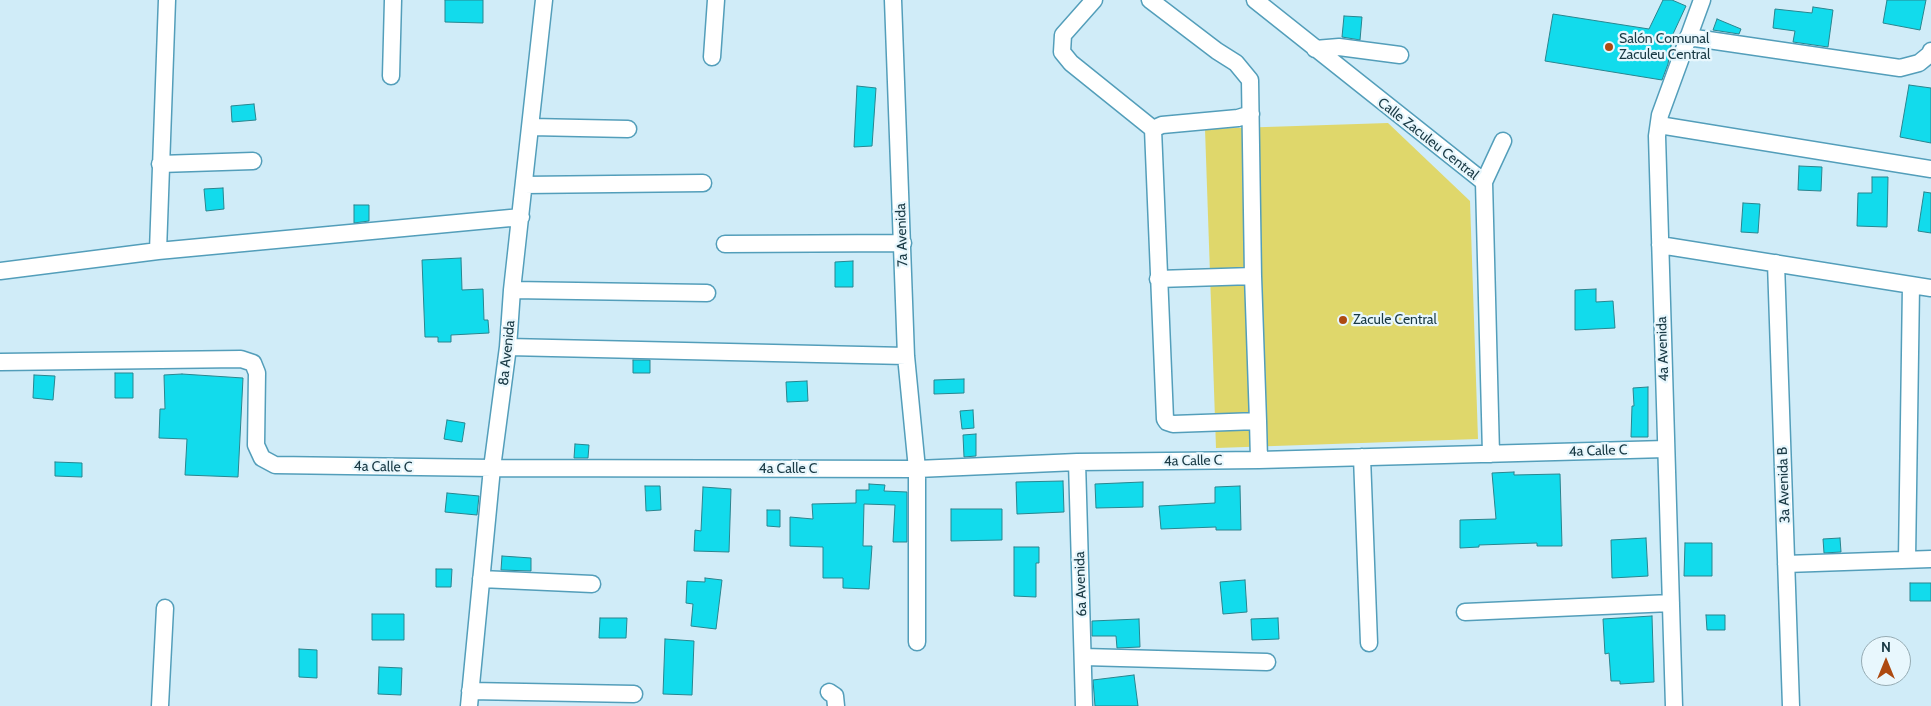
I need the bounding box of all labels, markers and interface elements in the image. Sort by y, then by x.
place label: Salón Comunal Zaculeu Central [1619,31,1710,64]
marker: Salón Comunal Zaculeu Central [1603,41,1615,53]
street label: Calle Zaculeu Central [1374,94,1482,184]
street label: 7a Avenida [892,203,912,267]
place label: Zacule Central [1353,312,1437,328]
marker: Zacule Central [1337,314,1349,326]
street label: 4a Avenida [1653,316,1673,382]
street label: 8a Avenida [495,319,519,387]
street label: 4a Calle C [1568,442,1628,460]
street label: 3a Avenida B [1774,447,1794,523]
street label: 4a Calle C [1163,452,1223,470]
street label: 4a Calle C [353,458,413,476]
street label: 4a Calle C [759,461,817,477]
street label: 6a Avenida [1071,551,1091,617]
north arrow [1861,636,1911,686]
text: N [1881,638,1891,656]

